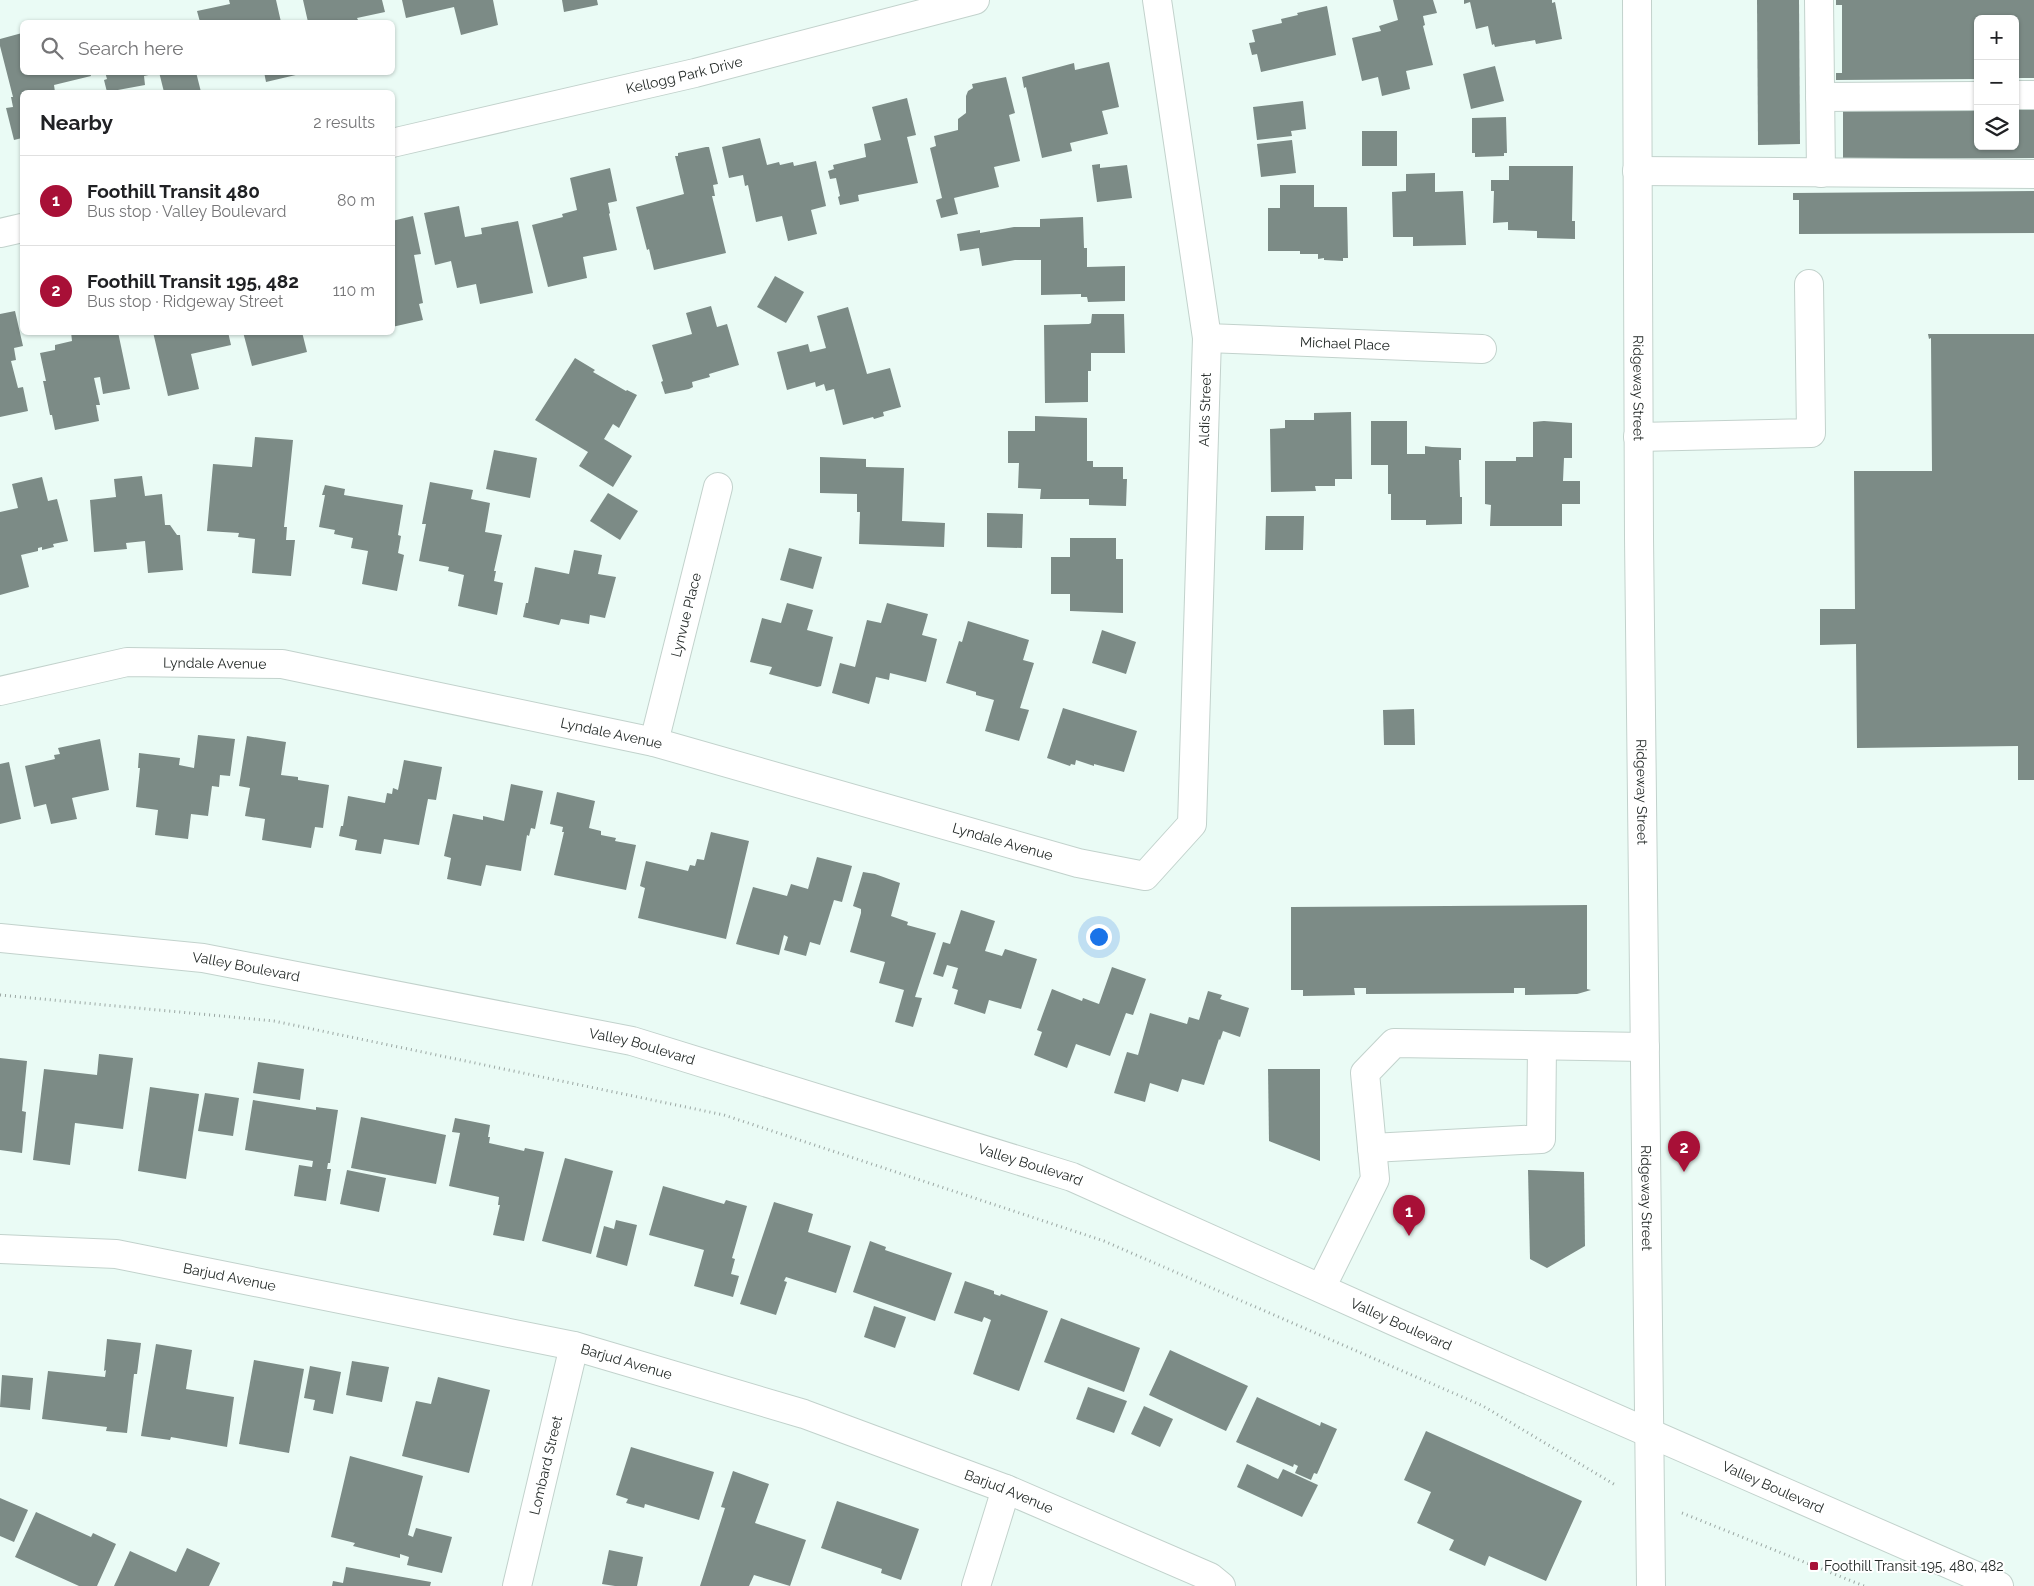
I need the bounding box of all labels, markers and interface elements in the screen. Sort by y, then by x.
map controls [1974,15,2019,150]
button: + [1974,15,2019,60]
search box [20,20,395,75]
icon: search [38,34,66,62]
text: Search here [78,37,184,59]
street label: Kellogg Park Drive [624,53,744,97]
button: − [1974,60,2019,105]
button: layers [1974,105,2019,150]
text: Nearby [40,110,113,135]
text: 2 results [313,113,375,132]
text: Foothill Transit 480 [87,180,260,202]
text: 1 [52,191,60,210]
text: 80 m [337,191,375,210]
text: Bus stop · Valley Boulevard [87,202,286,221]
text: Foothill Transit 195, 482 [87,270,299,292]
text: 2 [51,281,61,300]
text: 110 m [333,281,375,300]
text: Bus stop · Ridgeway Street [87,292,283,311]
street label: Michael Place [1300,334,1390,353]
street label: Ridgeway Street [1630,335,1647,441]
street label: Aldis Street [1196,372,1214,447]
street label: Lynvue Place [668,571,704,659]
street label: Lyndale Avenue [163,654,267,672]
street label: Lyndale Avenue [559,715,664,752]
street label: Ridgeway Street [1633,739,1651,845]
street label: Lyndale Avenue [951,820,1055,863]
your location [1086,924,1112,950]
street label: Valley Boulevard [192,949,301,985]
street label: Valley Boulevard [588,1025,697,1068]
pin: 2 [1668,1131,1700,1172]
street label: Valley Boulevard [976,1140,1085,1189]
street label: Ridgeway Street [1638,1145,1655,1251]
pin: 1 [1393,1195,1425,1236]
street label: Barjud Avenue [182,1260,277,1294]
street label: Valley Boulevard [1348,1295,1454,1354]
street label: Barjud Avenue [579,1340,674,1383]
street label: Lombard Street [526,1414,565,1517]
street label: Valley Boulevard [1720,1458,1826,1516]
street label: Barjud Avenue [962,1466,1056,1516]
place label: Foothill Transit 195, 480, 482 [1824,1558,2004,1574]
marker: Foothill Transit 195, 480, 482 [1808,1560,1820,1572]

